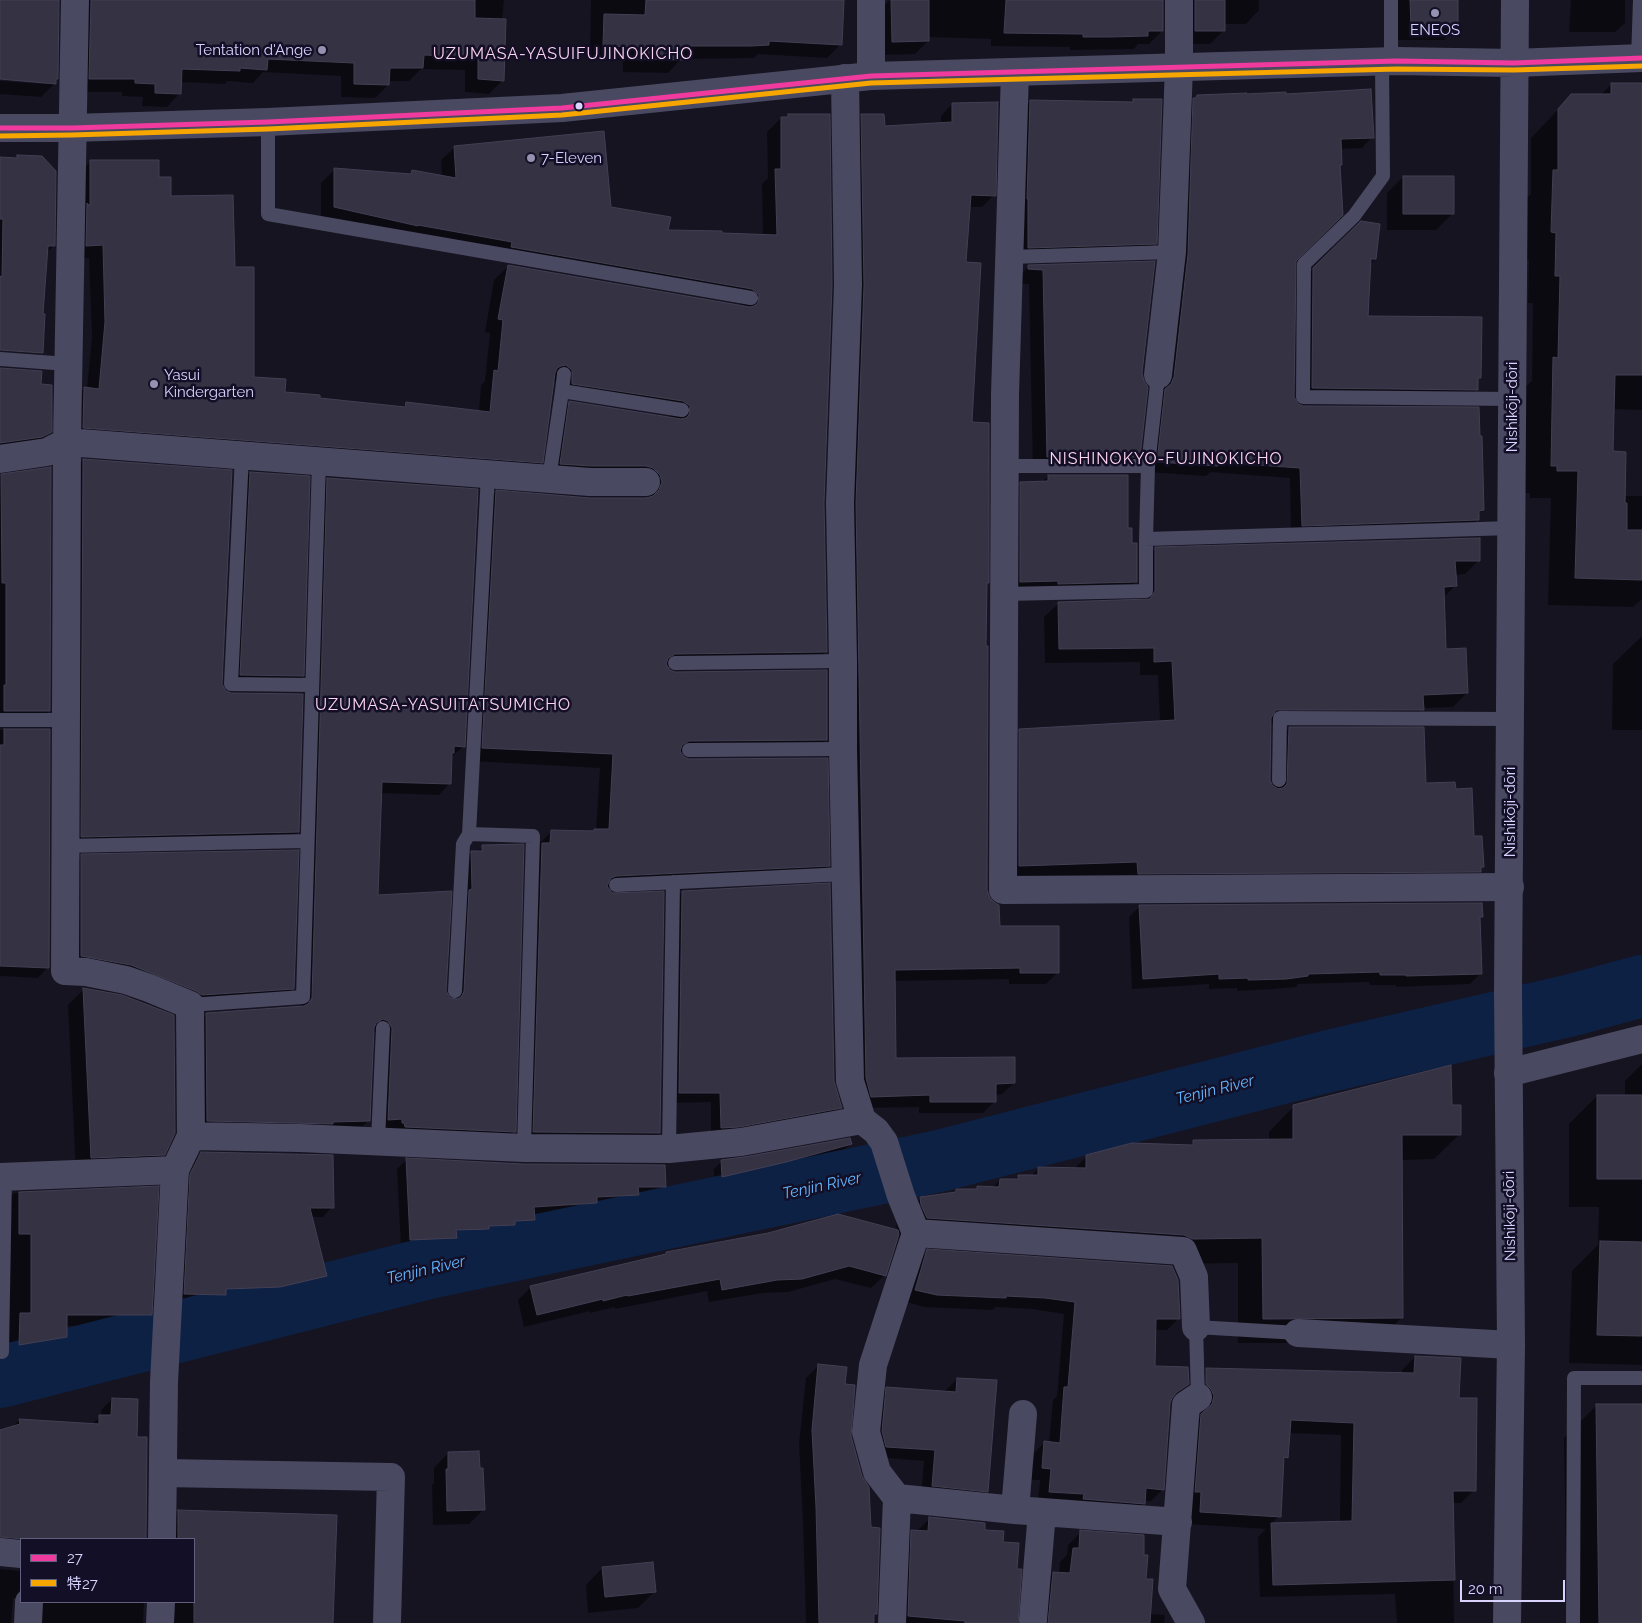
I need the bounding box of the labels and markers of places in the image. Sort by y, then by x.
marker: ENEOS [1429,7,1441,19]
place label: ENEOS [1410,21,1460,39]
place label: Tentation d'Ange [196,41,312,59]
marker: Tentation d'Ange [316,44,328,56]
unlabelled marker [574,101,584,111]
place label: 7-Eleven [541,149,602,167]
marker: 7-Eleven [525,152,537,164]
place label: Yasui Kindergarten [164,366,254,401]
marker: Yasui Kindergarten [148,378,160,390]

